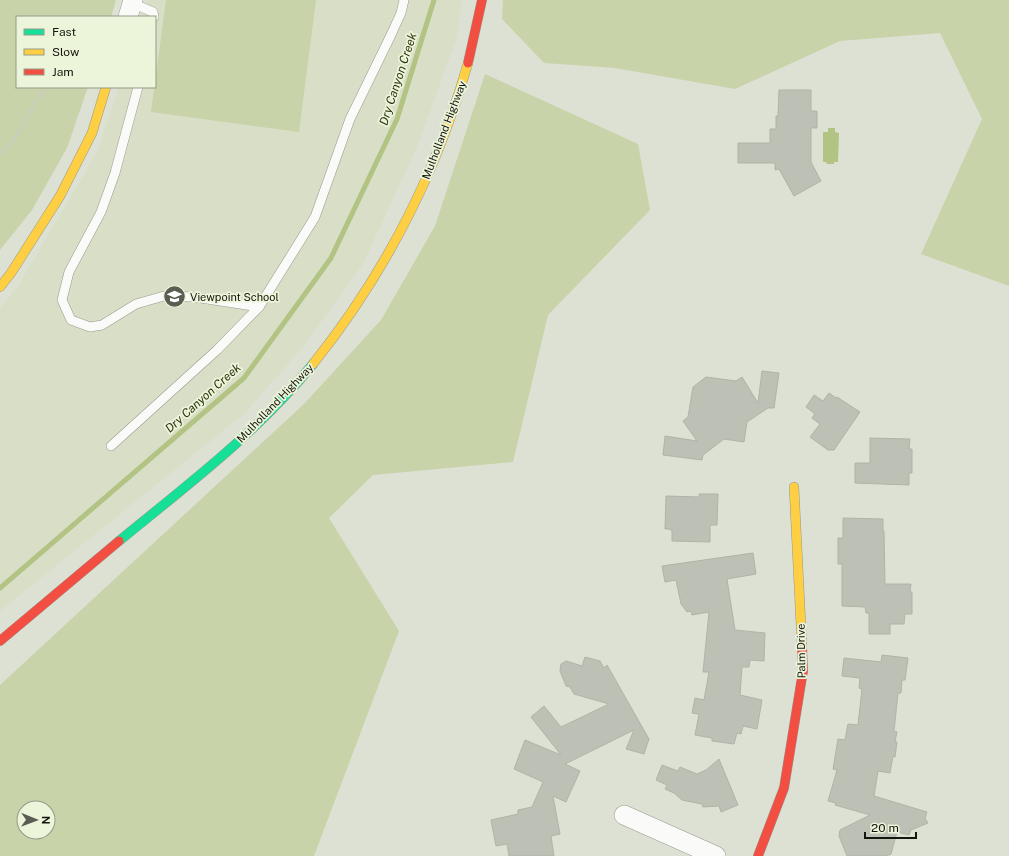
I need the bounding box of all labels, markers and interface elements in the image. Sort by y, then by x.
legend [16,16,156,88]
text: Fast [52,25,77,39]
water label: Dry Canyon Creek [376,30,420,127]
text: Slow [52,45,80,59]
text: Jam [52,65,74,79]
street label: Mulholland Highway [420,79,468,181]
school or university icon: Viewpoint School [161,284,187,310]
place label: Viewpoint School [190,291,279,303]
water label: Dry Canyon Creek [162,360,244,436]
street label: Mulholland Highway [234,361,316,445]
street label: Palm Drive [795,624,807,678]
north arrow [16,800,56,840]
scale bar [865,814,916,840]
text: N [40,816,52,825]
text: 20 m [871,821,899,835]

